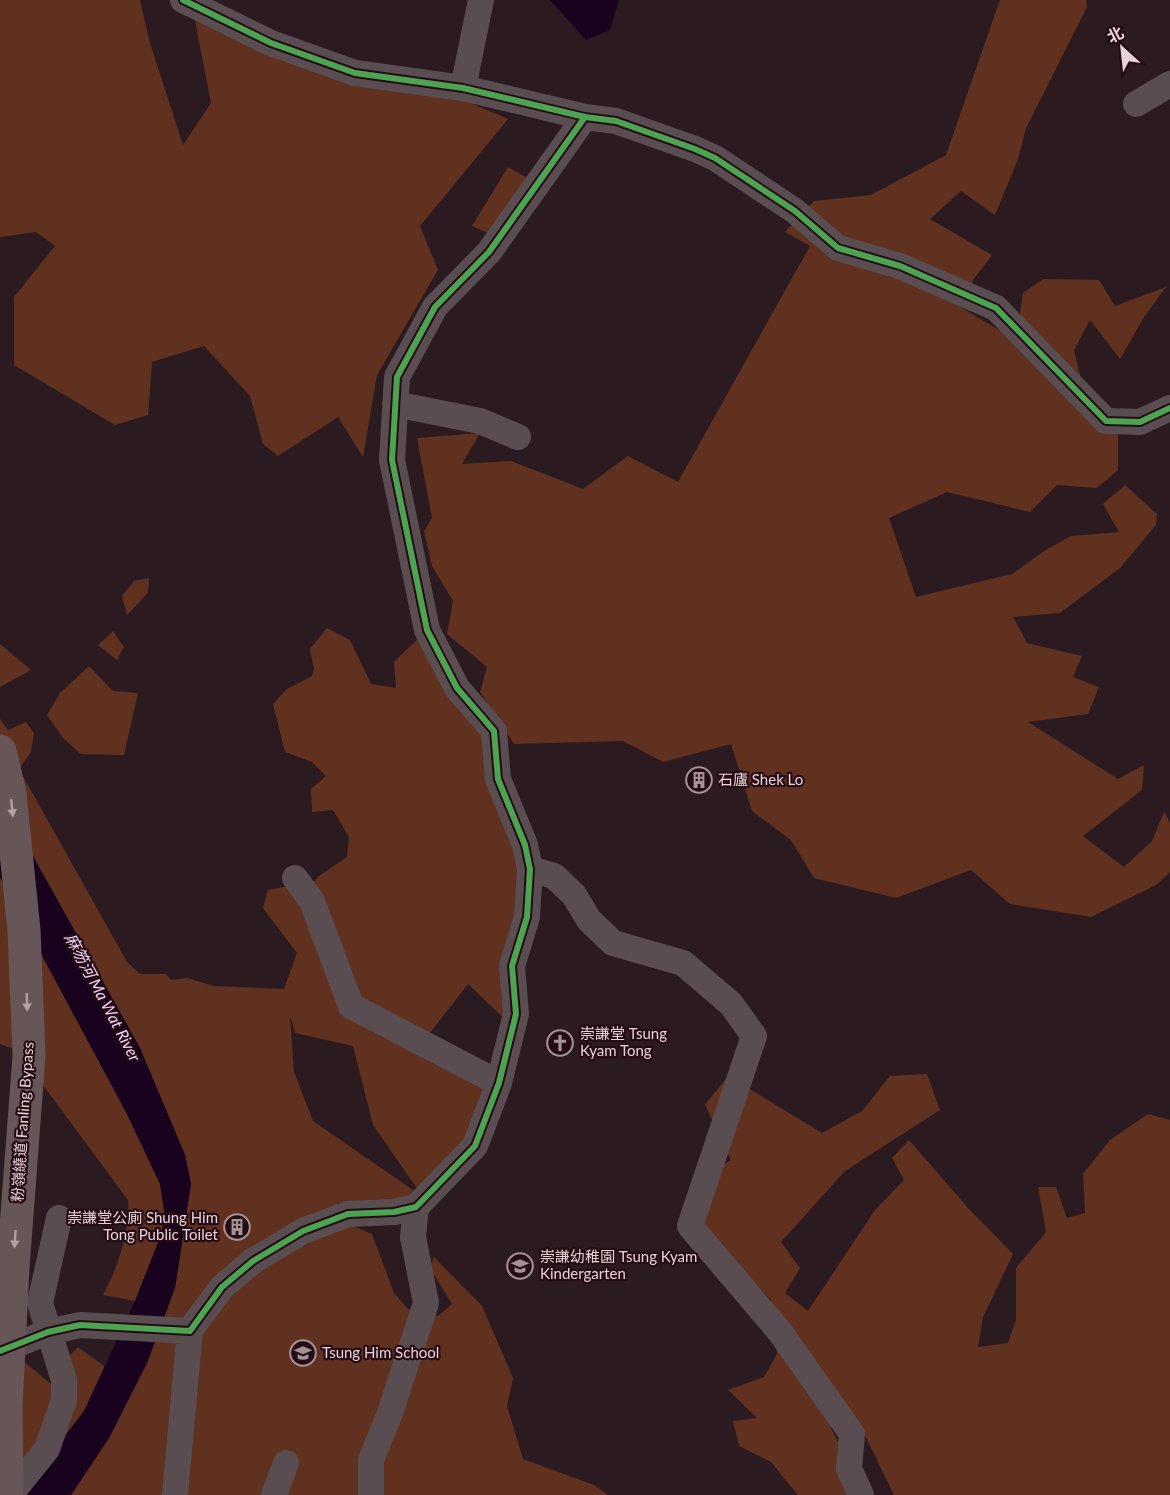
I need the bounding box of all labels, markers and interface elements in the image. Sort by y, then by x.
north arrow [1092,18,1152,78]
text: 北 [1104,22,1126,46]
building icon: 石廬 Shek Lo [684,765,714,795]
place label: 石廬 Shek Lo [718,770,803,788]
one-way arrow [7,799,17,818]
water label: 麻笏河 Ma Wat River [62,929,146,1065]
one-way arrow [23,993,32,1012]
place label: 崇謙堂 Tsung Kyam Tong [580,1024,667,1059]
church icon: 崇謙堂 Tsung Kyam Tong [545,1028,575,1058]
street label: 粉嶺繞道 Fanling Bypass [7,1041,37,1203]
place label: 崇謙堂公廁 Shung Him Tong Public Toilet [67,1208,219,1243]
building icon: 崇謙堂公廁 Shung Him Tong Public Toilet [222,1212,252,1242]
one-way arrow [10,1229,20,1248]
place label: 崇謙幼稚園 Tsung Kyam Kindergarten [540,1247,697,1282]
school or university icon: 崇謙幼稚園 Tsung Kyam Kindergarten [505,1251,535,1281]
school or university icon: Tsung Him School [288,1338,318,1368]
place label: Tsung Him School [322,1343,439,1361]

